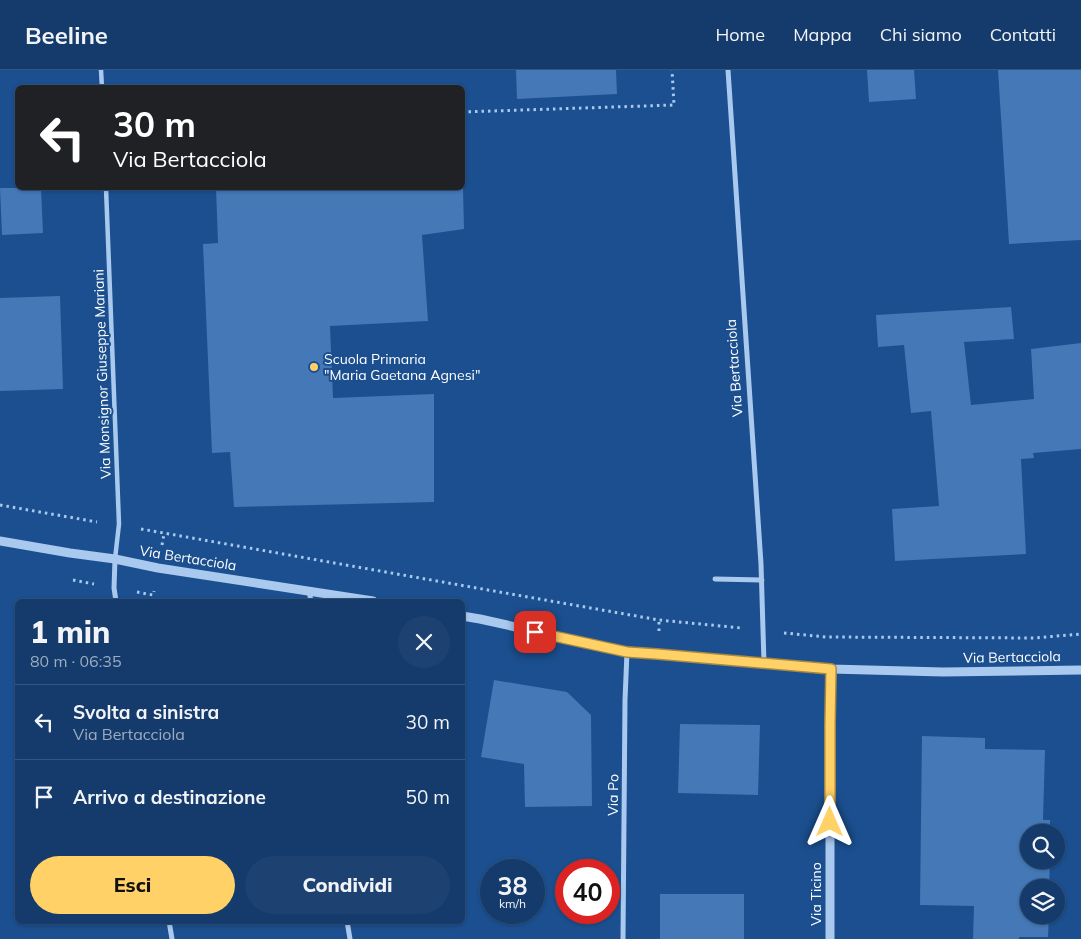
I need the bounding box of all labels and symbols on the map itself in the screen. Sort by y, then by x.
street label: Via Monsignor Giuseppe Mariani [89,269,115,479]
street label: Via Bertacciola [722,319,746,417]
place label: Scuola Primaria "Maria Gaetana Agnesi" [324,350,480,384]
marker: Scuola Primaria "Maria Gaetana Agnesi" [308,361,320,373]
street label: Via Bertacciola [138,541,238,575]
pin [514,611,556,653]
street label: Via Bertacciola [963,647,1061,667]
street label: Via Po [604,774,622,816]
position arrow [803,795,855,847]
speed limit sign: 40 [555,859,620,924]
street label: Via Ticino [807,862,825,926]

